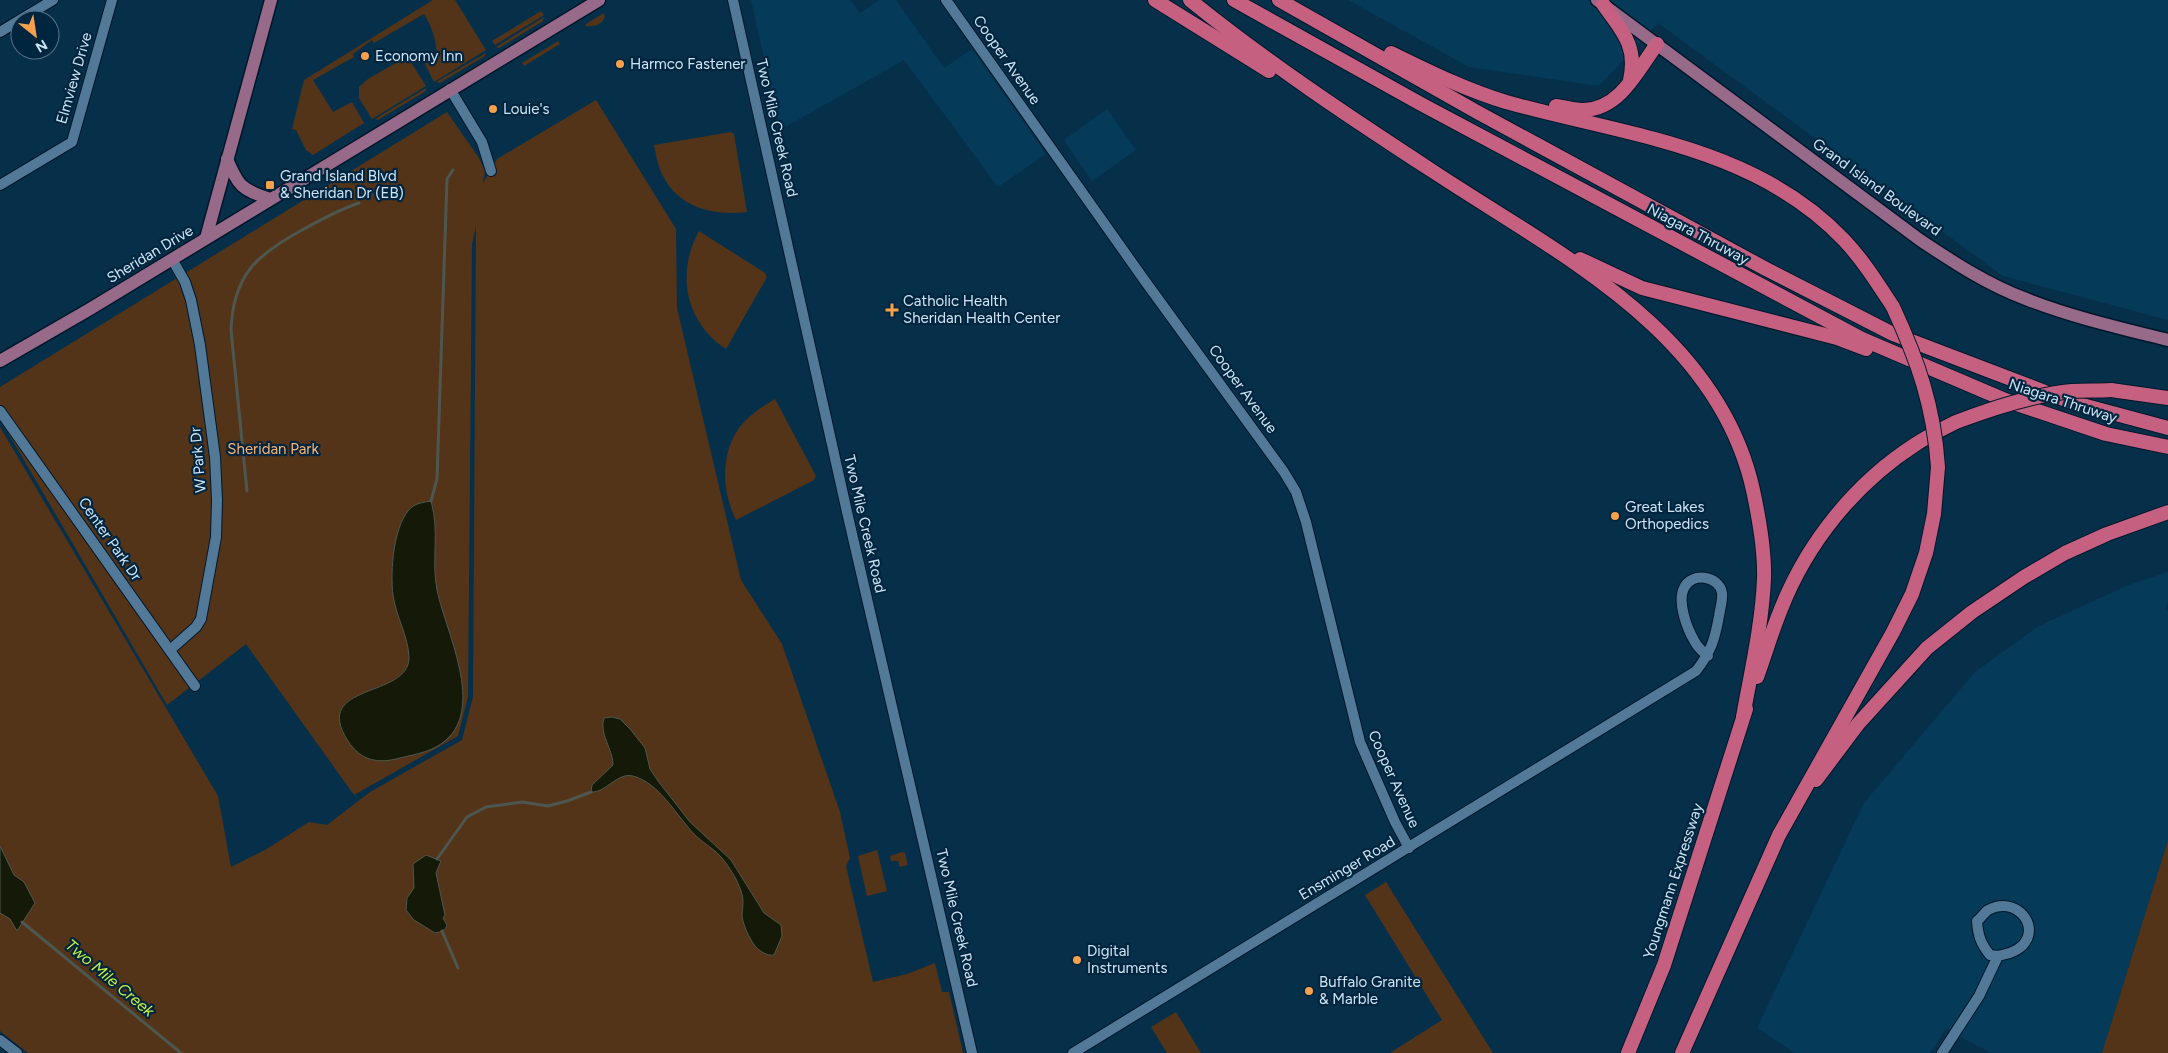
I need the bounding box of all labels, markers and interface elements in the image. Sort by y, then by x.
north arrow [10,10,60,60]
street label: Cooper Avenue [970,12,1044,108]
street label: Elmview Drive [52,30,96,126]
text: N [32,36,50,56]
place label: Economy Inn [375,47,463,65]
marker: Economy Inn [359,50,371,62]
place label: Harmco Fastener [630,55,745,73]
street label: Two Mile Creek Road [752,57,802,199]
marker: Harmco Fastener [614,58,626,70]
place label: Louie's [503,100,550,118]
marker: Louie's [487,103,499,115]
street label: Grand Island Boulevard [1809,134,1945,240]
place label: Grand Island Blvd & Sheridan Dr (EB) [280,167,404,202]
marker: Grand Island Blvd & Sheridan Dr (EB) [264,179,276,191]
street label: Niagara Thruway [1644,200,1752,268]
street label: Sheridan Drive [104,221,196,287]
place label: Catholic Health Sheridan Health Center [903,292,1060,327]
marker: Catholic Health Sheridan Health Center [885,303,899,317]
street label: Cooper Avenue [1205,341,1281,437]
street label: Niagara Thruway [2007,375,2119,427]
street label: W Park Dr [186,426,210,494]
park label: Sheridan Park [227,440,319,458]
street label: Two Mile Creek Road [840,453,890,595]
street label: Center Park Dr [75,494,145,584]
place label: Great Lakes Orthopedics [1625,498,1709,533]
marker: Great Lakes Orthopedics [1609,510,1621,522]
street label: Cooper Avenue [1364,727,1424,831]
street label: Youngmann Expressway [1639,801,1707,961]
street label: Ensminger Road [1296,832,1398,904]
street label: Two Mile Creek Road [932,847,982,989]
water label: Two Mile Creek [62,935,159,1021]
place label: Digital Instruments [1087,942,1168,977]
marker: Digital Instruments [1071,954,1083,966]
place label: Buffalo Granite & Marble [1319,973,1421,1008]
marker: Buffalo Granite & Marble [1303,985,1315,997]

